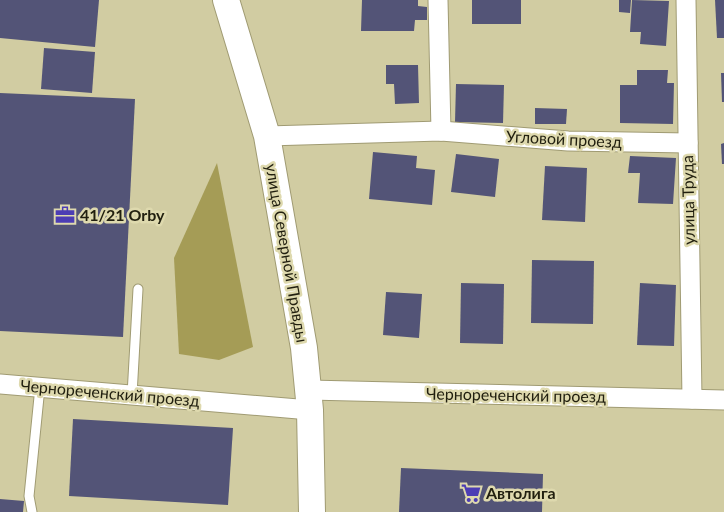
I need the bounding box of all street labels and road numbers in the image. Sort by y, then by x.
street label: Угловой проезд [506,126,622,151]
street label: улица Труда [677,155,698,245]
street label: улица Северной Правды [262,162,313,344]
street label: Чернореченский проезд [20,375,201,410]
street label: Чернореченский проезд [426,383,606,406]

